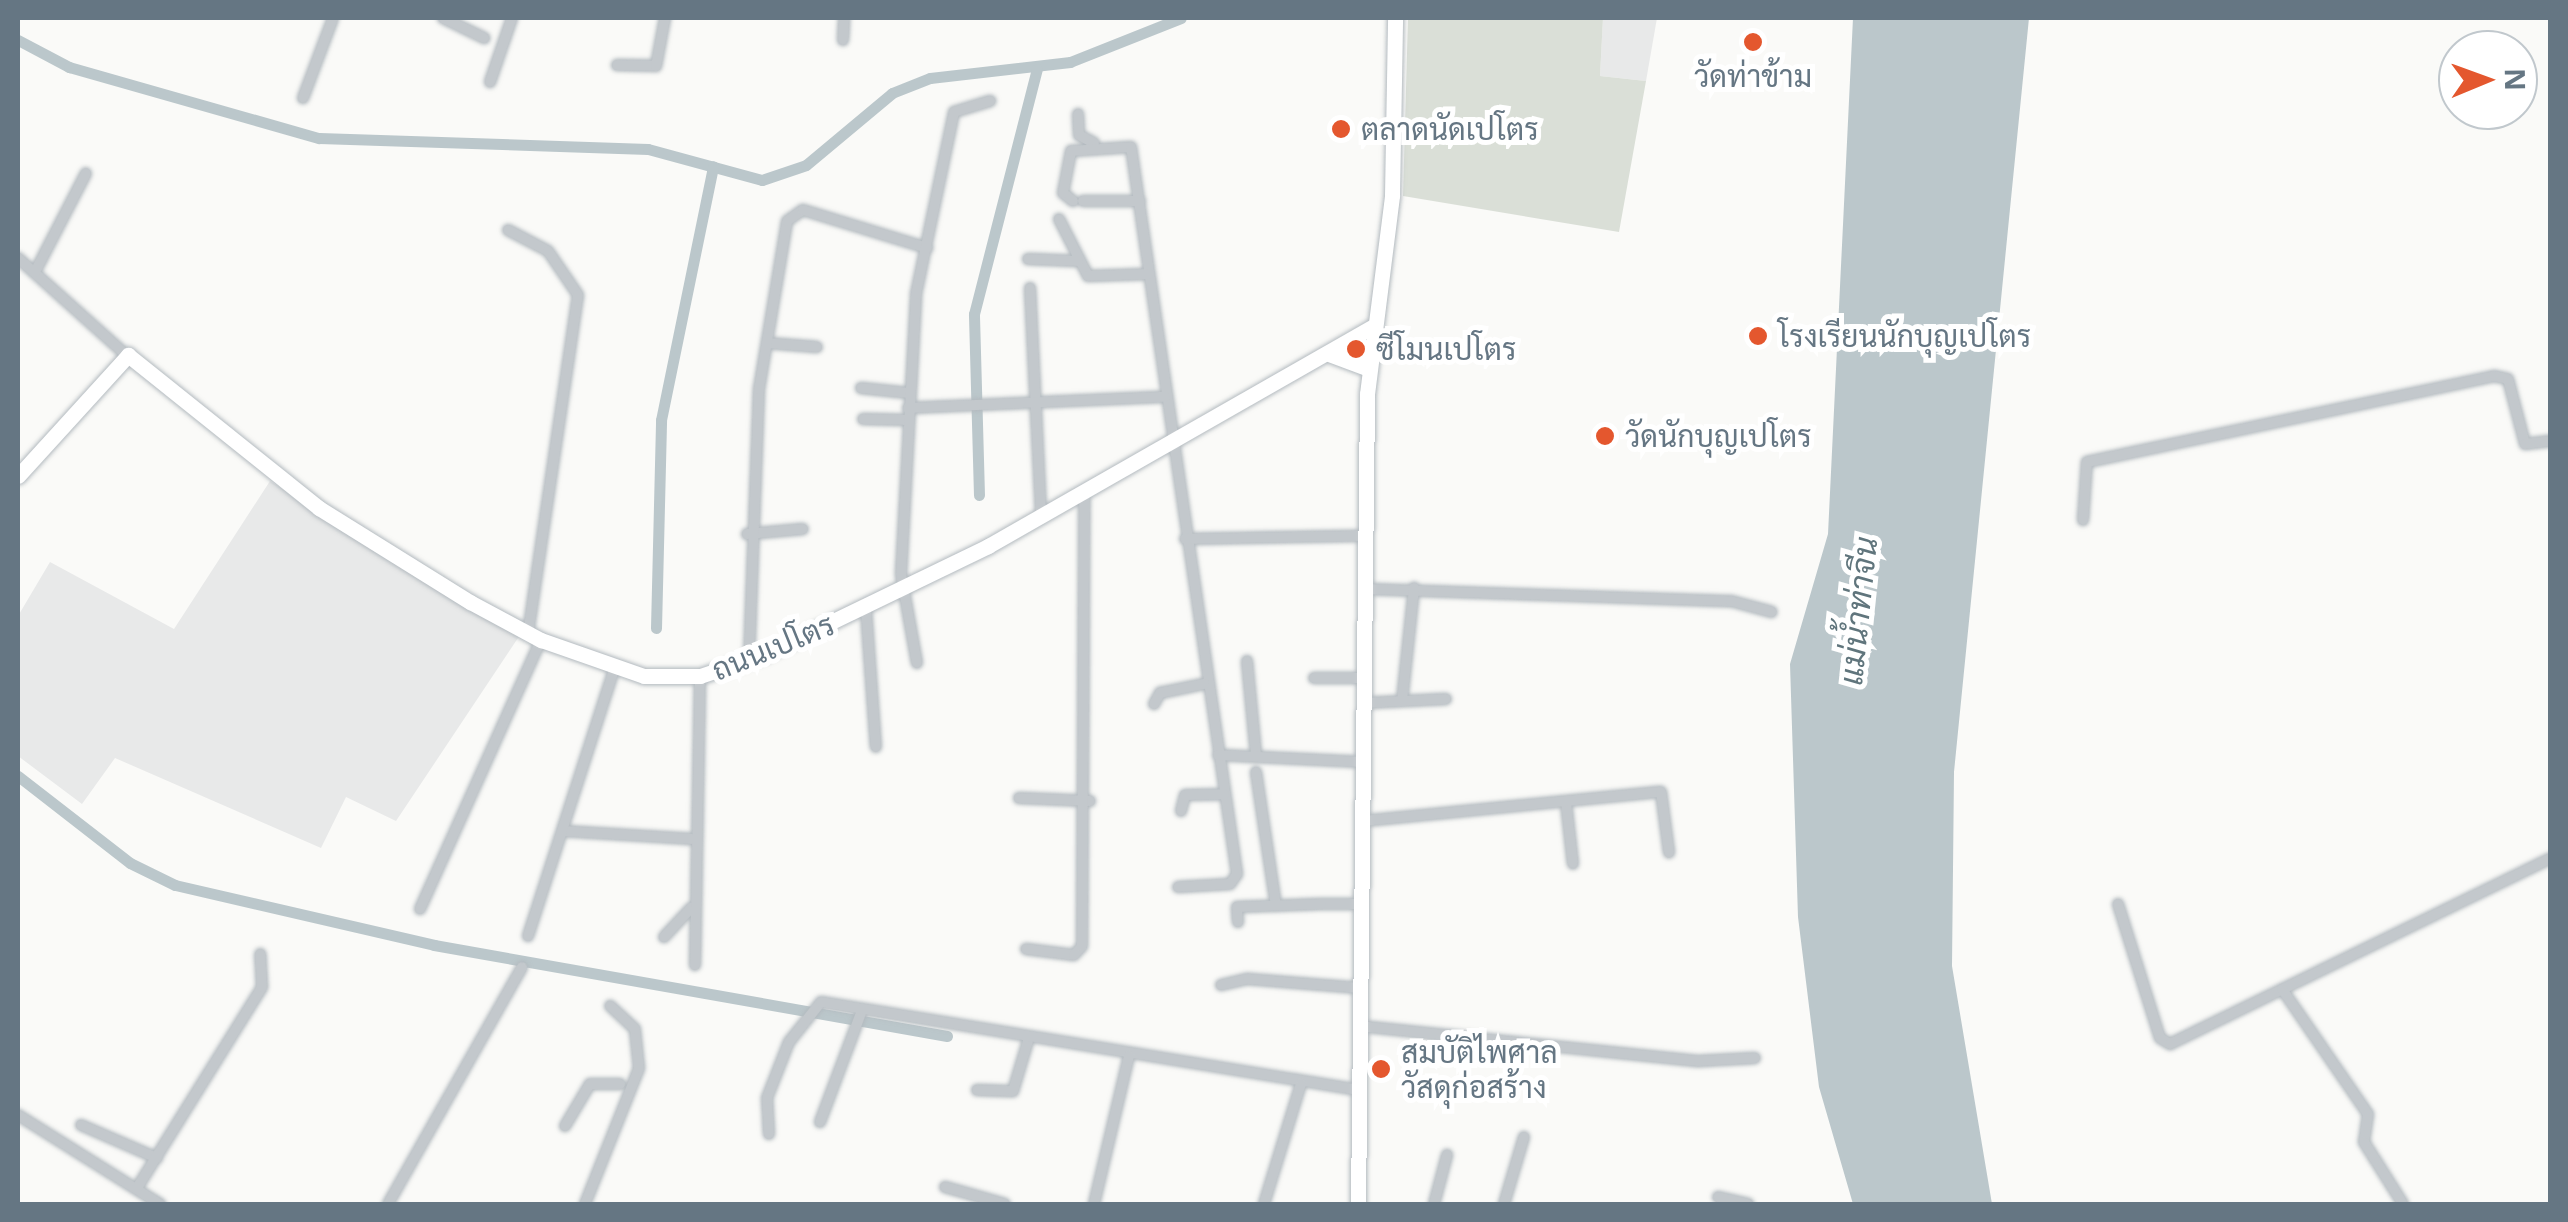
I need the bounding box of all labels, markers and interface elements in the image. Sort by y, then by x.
north arrow [2438,30,2538,130]
marker: วัดท่าข้าม [1742,31,1764,53]
place label: วัดท่าข้าม [1694,58,1812,94]
text: N [2497,68,2535,91]
place label: ตลาดนัดเปโตร [1361,111,1539,147]
marker: ตลาดนัดเปโตร [1330,118,1352,140]
place label: โรงเรียนนักบุญเปโตร [1778,318,2031,354]
marker: โรงเรียนนักบุญเปโตร [1747,325,1769,347]
place label: ซีโมนเปโตร [1376,331,1516,367]
marker: ซีโมนเปโตร [1345,338,1367,360]
place label: วัดนักบุญเปโตร [1625,418,1812,454]
marker: วัดนักบุญเปโตร [1594,425,1616,447]
water label: แม่น้ำท่าจีน [1831,535,1885,687]
street label: ถนนเปโตร [707,606,839,688]
place label: สมบัติไพศาล วัสดุก่อสร้าง [1401,1034,1558,1104]
marker: สมบัติไพศาล วัสดุก่อสร้าง [1370,1058,1392,1080]

